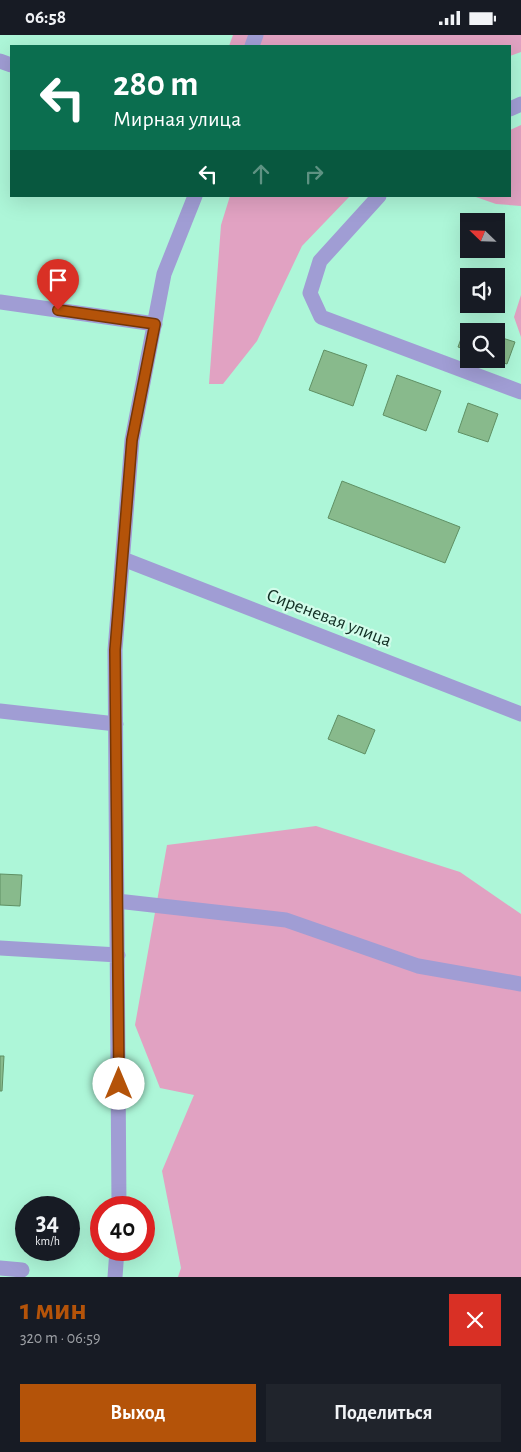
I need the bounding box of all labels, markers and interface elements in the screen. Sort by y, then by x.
text: 06:58 [25,8,66,27]
icon: left [30,65,95,130]
text: 280 m [113,67,199,102]
text: Мирная улица [113,108,241,130]
icon: left [194,160,222,188]
icon: ahead [247,160,275,188]
icon: right [300,160,328,188]
north arrow [460,213,505,257]
map controls [460,213,505,368]
pin [37,259,79,310]
icon: arrive [44,266,72,294]
button: sound [460,268,505,313]
button: search [460,323,505,368]
street label: Сиреневая улица [264,585,394,651]
position arrow [92,1057,144,1109]
speed limit sign: 40 [90,1196,155,1261]
text: 34 [36,1210,59,1235]
text: km/h [35,1235,60,1247]
button: close [449,1294,501,1346]
text: 1 мин [20,1295,87,1325]
text: 320 m · 06:59 [20,1330,101,1346]
button: Выход [20,1384,256,1442]
button: Поделиться [266,1384,501,1442]

